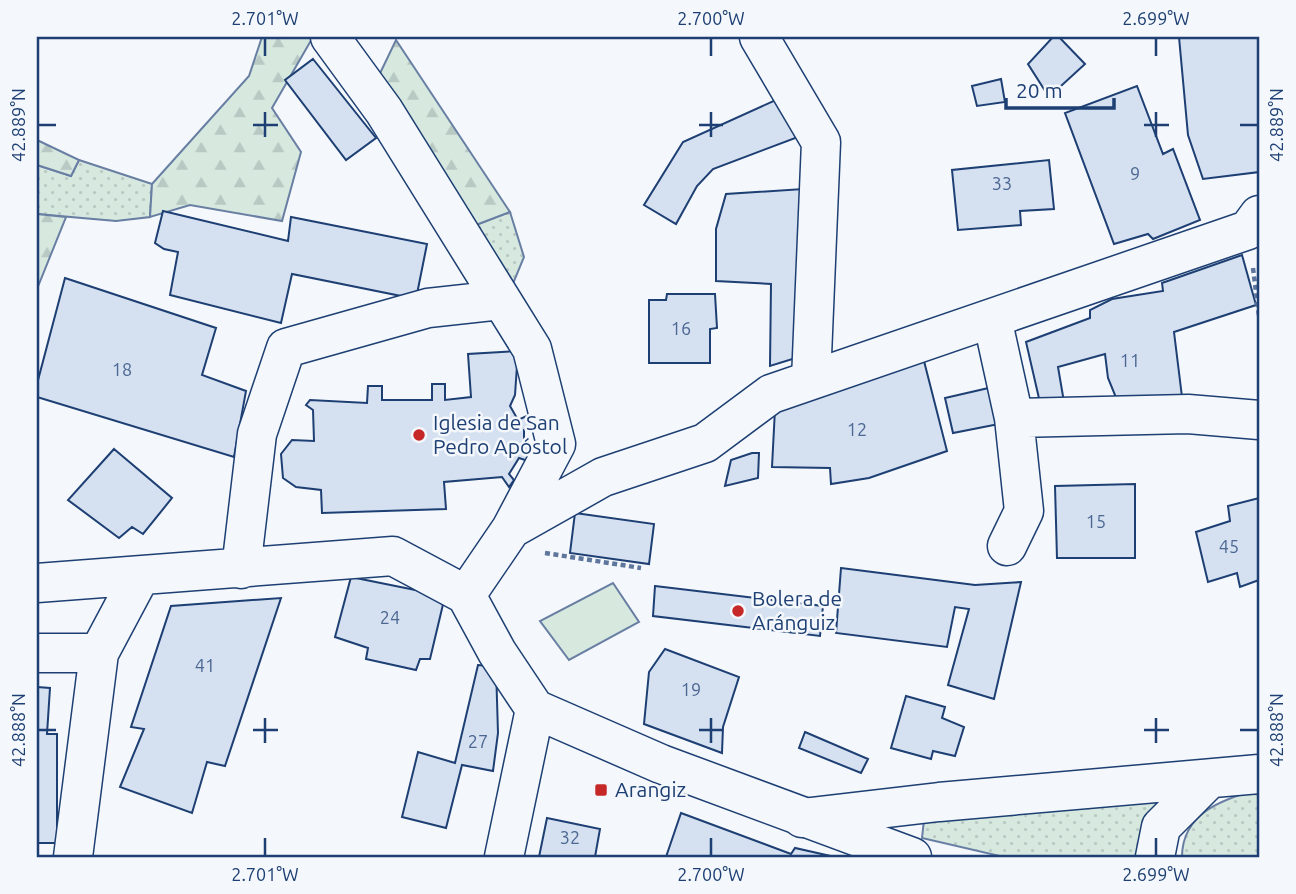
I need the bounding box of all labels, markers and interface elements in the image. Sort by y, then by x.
text: 2.701°W [231,8,299,28]
text: 2.700°W [677,8,745,28]
text: 2.699°W [1122,8,1190,28]
scale bar [1006,66,1114,110]
text: 20 m [1016,78,1063,102]
text: 42.889°N [8,88,28,162]
text: 42.889°N [1266,88,1286,162]
house number: 9 [1130,163,1140,183]
house number: 33 [992,173,1012,193]
house number: 16 [671,318,691,338]
house number: 11 [1120,350,1140,370]
house number: 18 [112,359,132,379]
place label: Iglesia de San Pedro Apóstol [433,410,567,458]
house number: 12 [847,419,867,439]
marker: Iglesia de San Pedro Apóstol [411,427,427,443]
house number: 15 [1086,511,1106,531]
house number: 45 [1219,536,1239,556]
place label: Bolera de Aránguiz [752,586,842,634]
marker: Bolera de Aránguiz [730,603,746,619]
house number: 24 [380,607,400,627]
house number: 41 [195,655,215,675]
house number: 19 [681,679,701,699]
text: 42.888°N [8,693,28,767]
text: 42.888°N [1266,693,1286,767]
house number: 27 [468,731,488,751]
place label: Arangiz [615,777,686,801]
marker: Arangiz [593,782,609,798]
house number: 32 [560,827,580,847]
text: 2.701°W [231,864,299,884]
text: 2.700°W [677,864,745,884]
text: 2.699°W [1122,864,1190,884]

